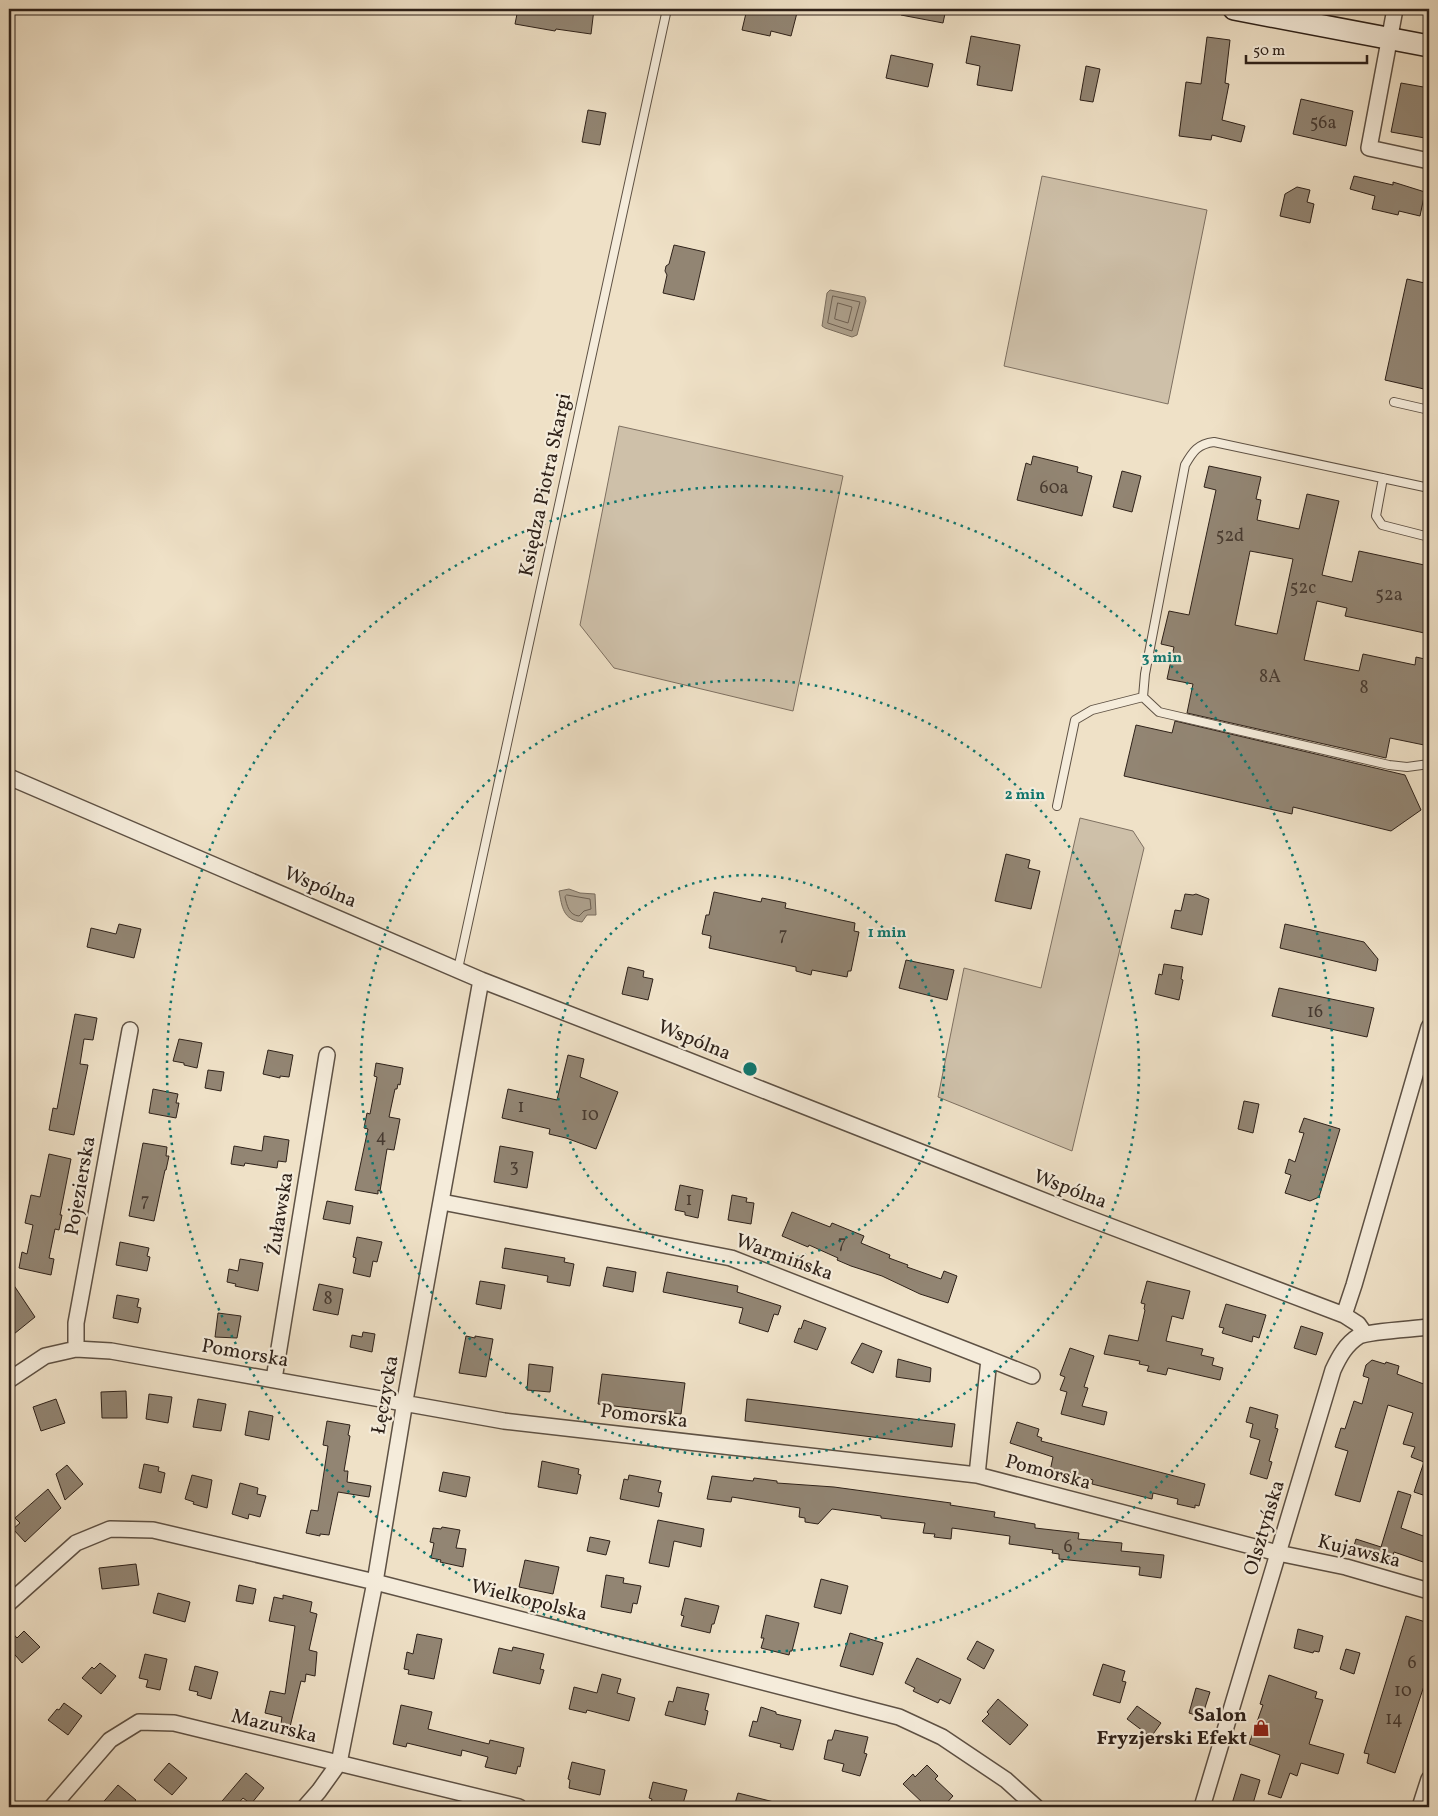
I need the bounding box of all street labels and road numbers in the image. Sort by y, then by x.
street label: Księdza Piotra Skargi [513,391,579,579]
street label: Wspólna [279,860,361,916]
street label: Wspólna [653,1014,735,1068]
street label: Pojezierska [59,1134,104,1238]
street label: Wspólna [1029,1163,1111,1217]
street label: Żuławska [261,1170,301,1258]
street label: Warmińska [731,1227,837,1289]
street label: Pomorska [199,1333,291,1375]
street label: Łęczycka [365,1353,407,1437]
street label: Pomorska [599,1398,689,1436]
street label: Pomorska [1002,1448,1094,1498]
street label: Olsztyńska [1237,1477,1293,1579]
street label: Kujawska [1314,1528,1404,1576]
street label: Wielkopolska [468,1573,590,1629]
street label: Mazurska [228,1703,320,1751]

